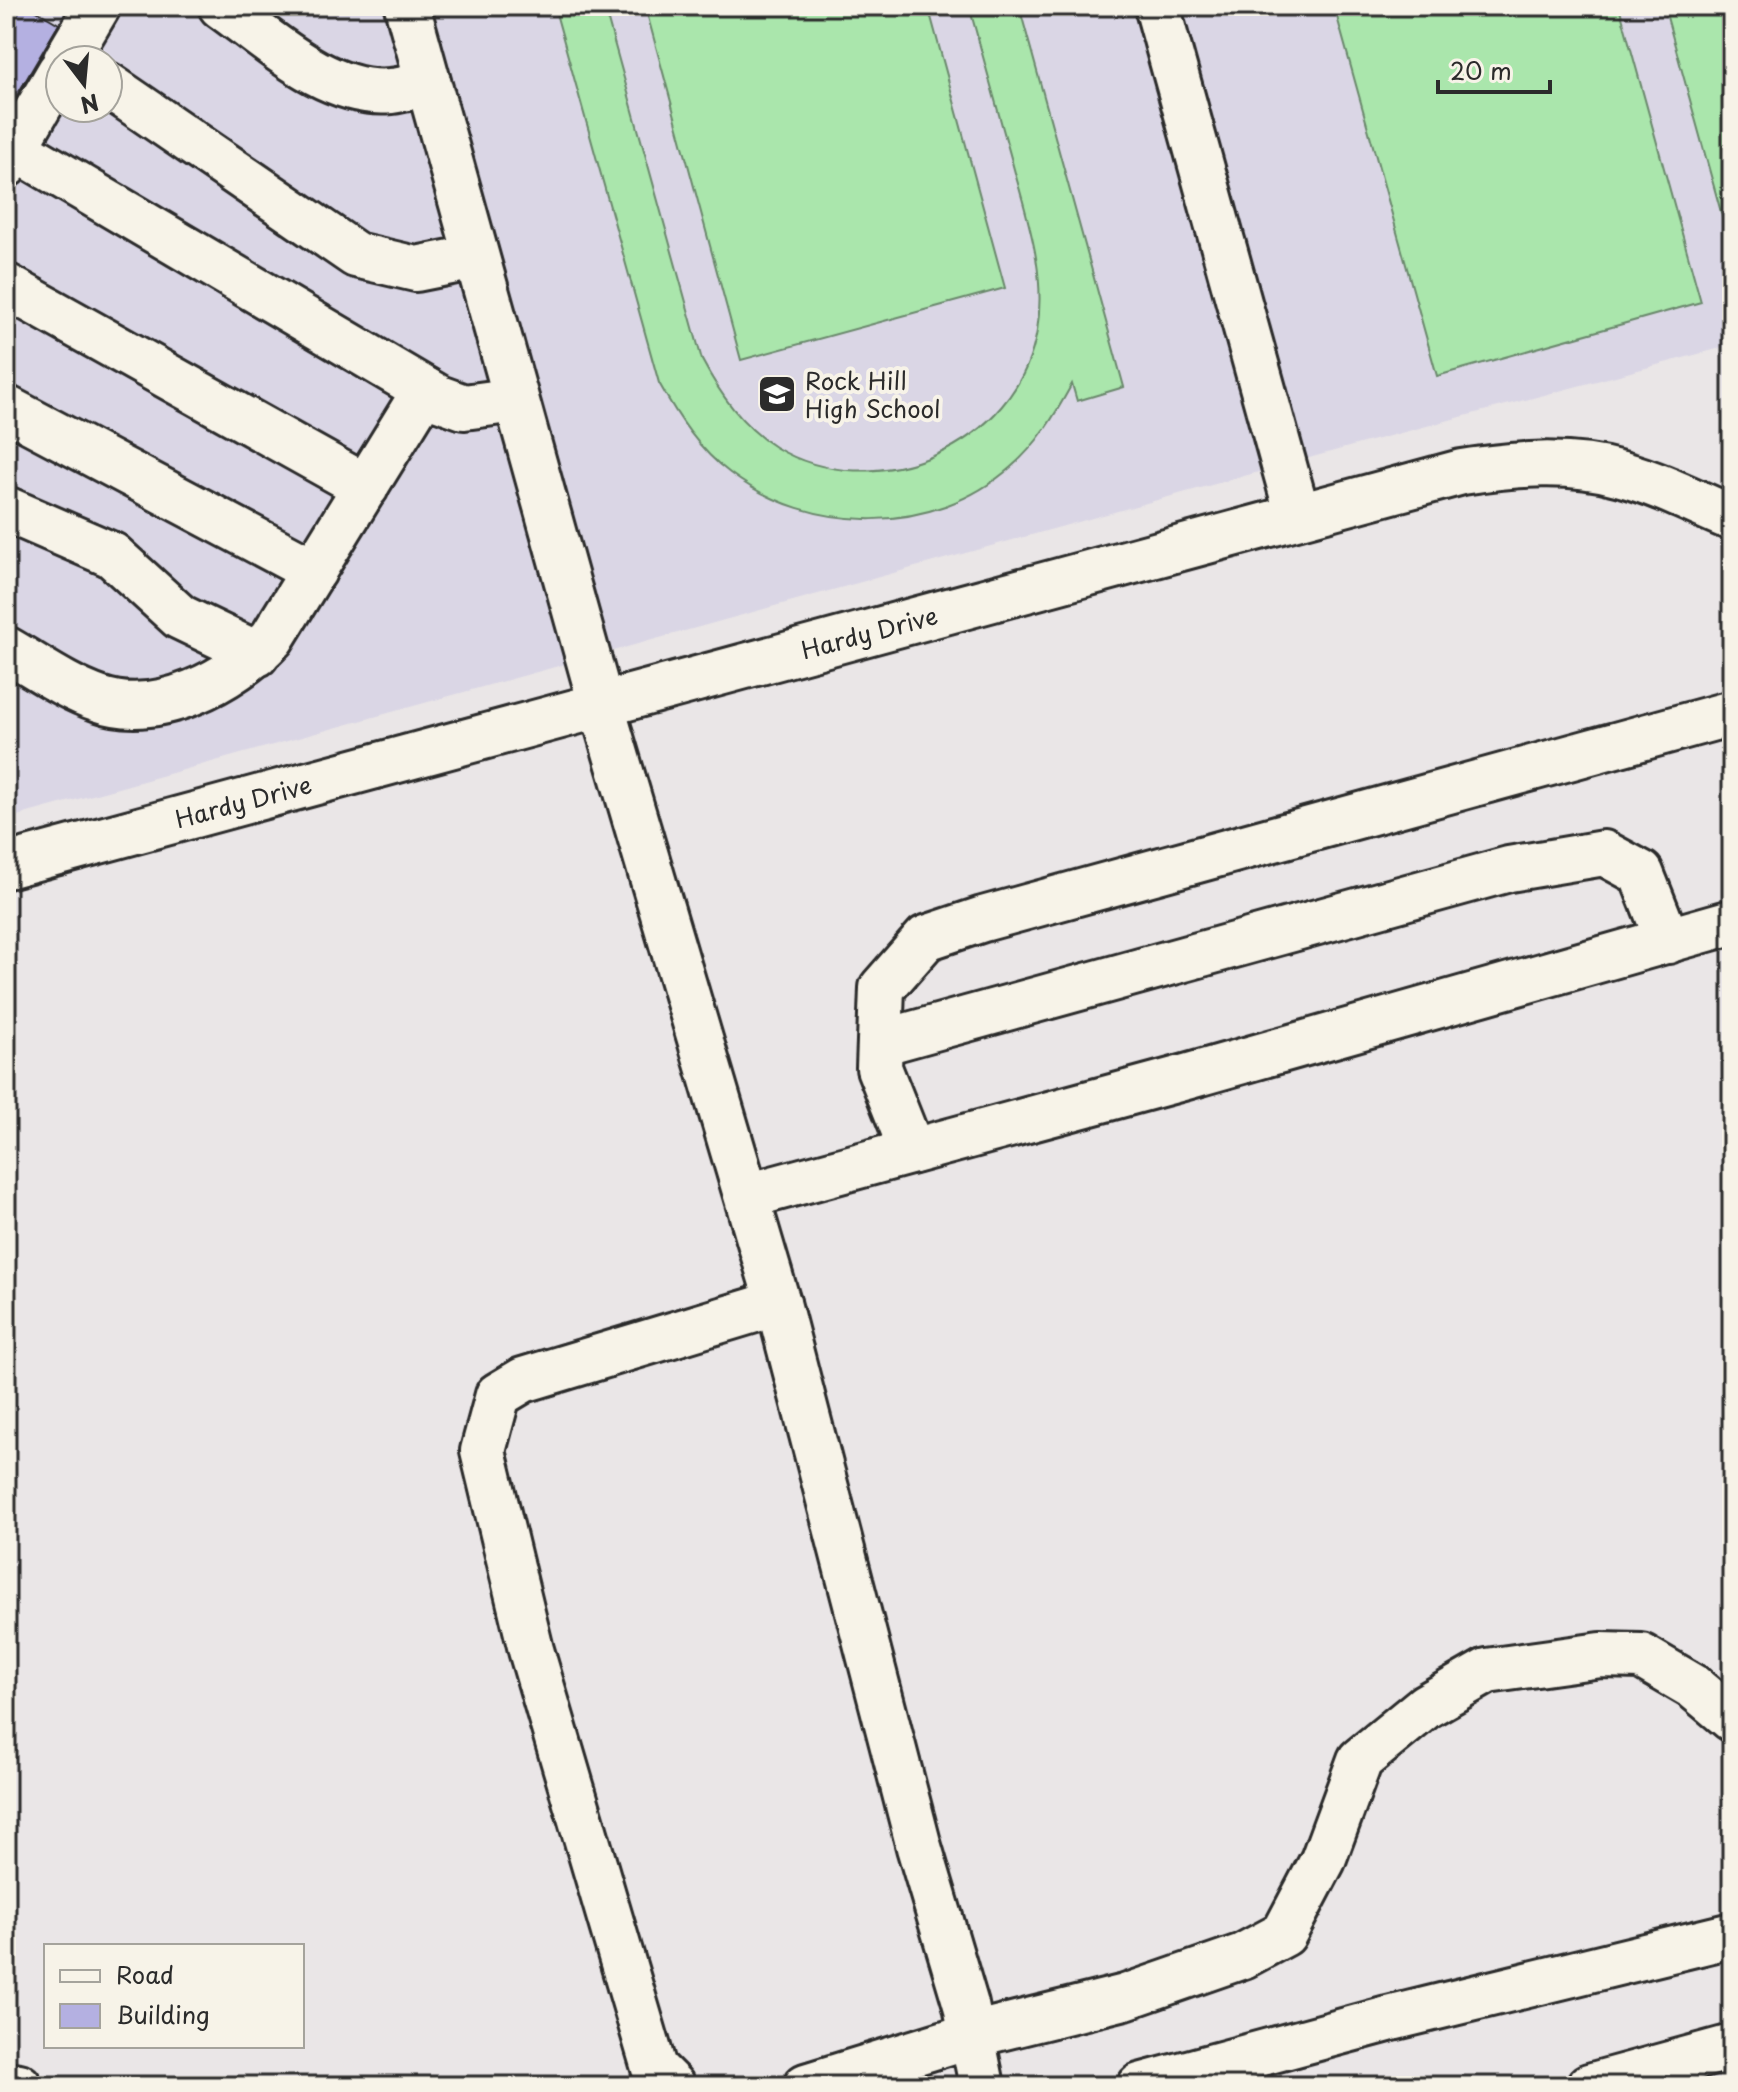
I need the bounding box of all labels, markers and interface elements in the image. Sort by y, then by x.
north arrow [44,44,124,124]
scale bar [1438,44,1550,94]
text: 20 m [1450,52,1512,88]
text: N [77,86,103,123]
place label: Rock Hill High School [805,362,941,426]
school or university icon: Rock Hill High School [756,373,798,415]
street label: Hardy Drive [797,596,941,668]
street label: Hardy Drive [171,765,315,837]
legend [44,1944,304,2048]
text: Road [116,1956,174,1992]
text: Building [116,1996,210,2032]

